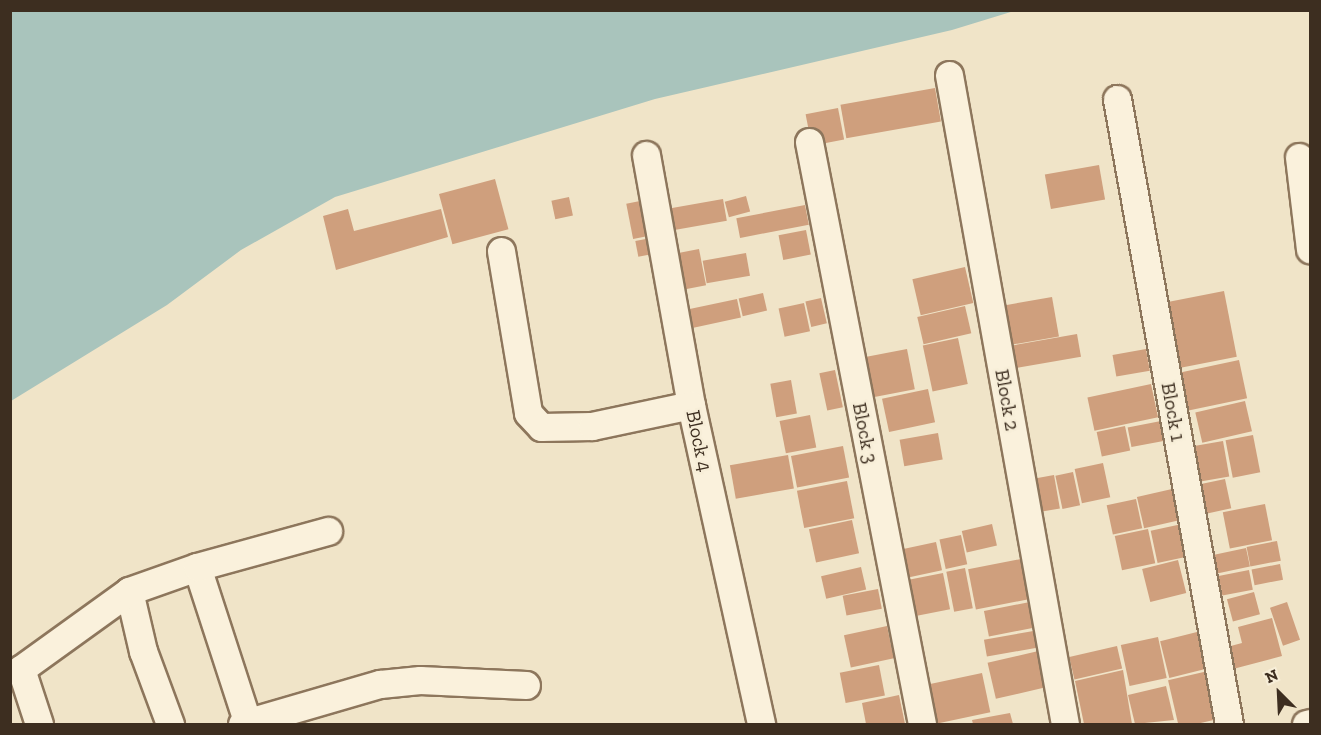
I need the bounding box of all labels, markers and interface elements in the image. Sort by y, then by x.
street label: Block 2 [990,367,1024,433]
street label: Block 1 [1156,381,1190,443]
street label: Block 3 [847,401,883,465]
street label: Block 4 [681,408,717,474]
north arrow [1249,663,1309,723]
text: N [1262,665,1281,687]

